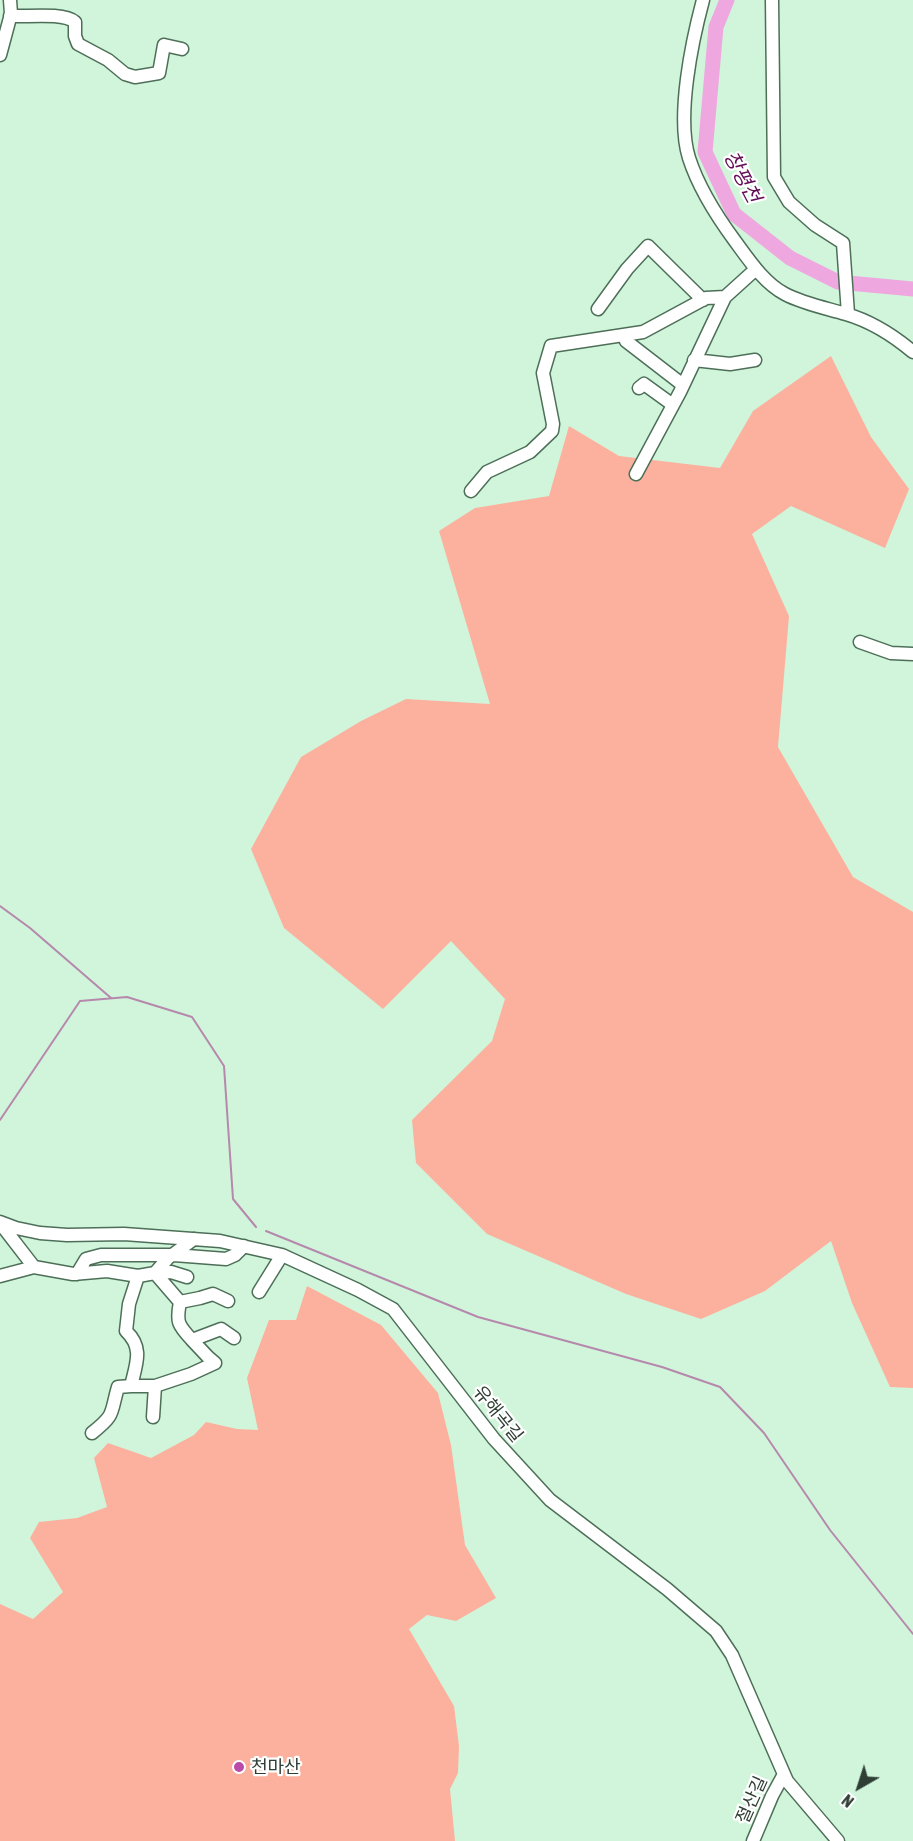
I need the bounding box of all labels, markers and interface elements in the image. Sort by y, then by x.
water label: 창평천 [718,147,766,207]
street label: 유해곡길 [469,1381,527,1447]
place label: 천마산 [251,1756,301,1778]
north arrow [829,1757,889,1817]
marker: 천마산 [232,1760,246,1774]
street label: 절산길 [732,1773,772,1827]
text: N [838,1791,857,1811]

